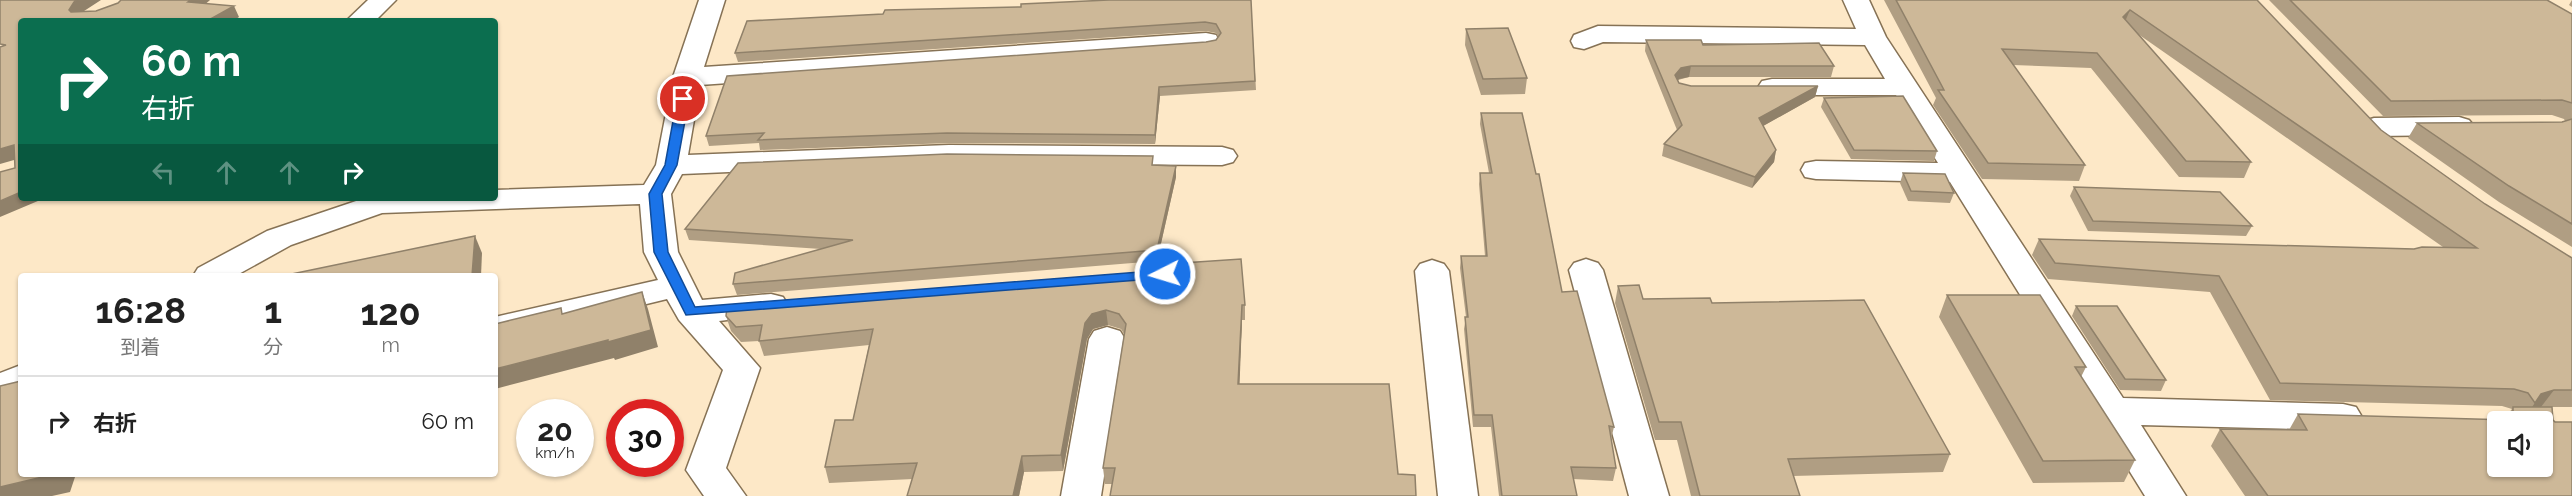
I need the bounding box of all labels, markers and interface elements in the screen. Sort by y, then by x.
text: 60 m [141,37,241,86]
icon: right [42,42,120,120]
pin [657,73,708,124]
icon: arrive [666,82,699,115]
text: 右折 [141,93,195,124]
icon: left [147,156,180,189]
icon: ahead [210,156,243,189]
icon: ahead [273,156,306,189]
icon: right [336,156,369,189]
position arrow [1133,242,1197,306]
text: 16:28 [95,289,186,331]
text: 1 [264,289,282,331]
text: 120 [360,291,421,333]
text: m [381,333,400,357]
text: 到着 [121,335,161,359]
text: 分 [263,335,283,359]
speed limit sign: 30 [606,399,684,477]
icon: right [42,405,75,438]
text: 60 m [421,408,474,434]
text: 右折 [93,410,137,436]
map controls [2487,411,2553,477]
button: sound [2487,411,2553,477]
text: 20 [537,413,573,448]
text: km/h [535,444,575,462]

